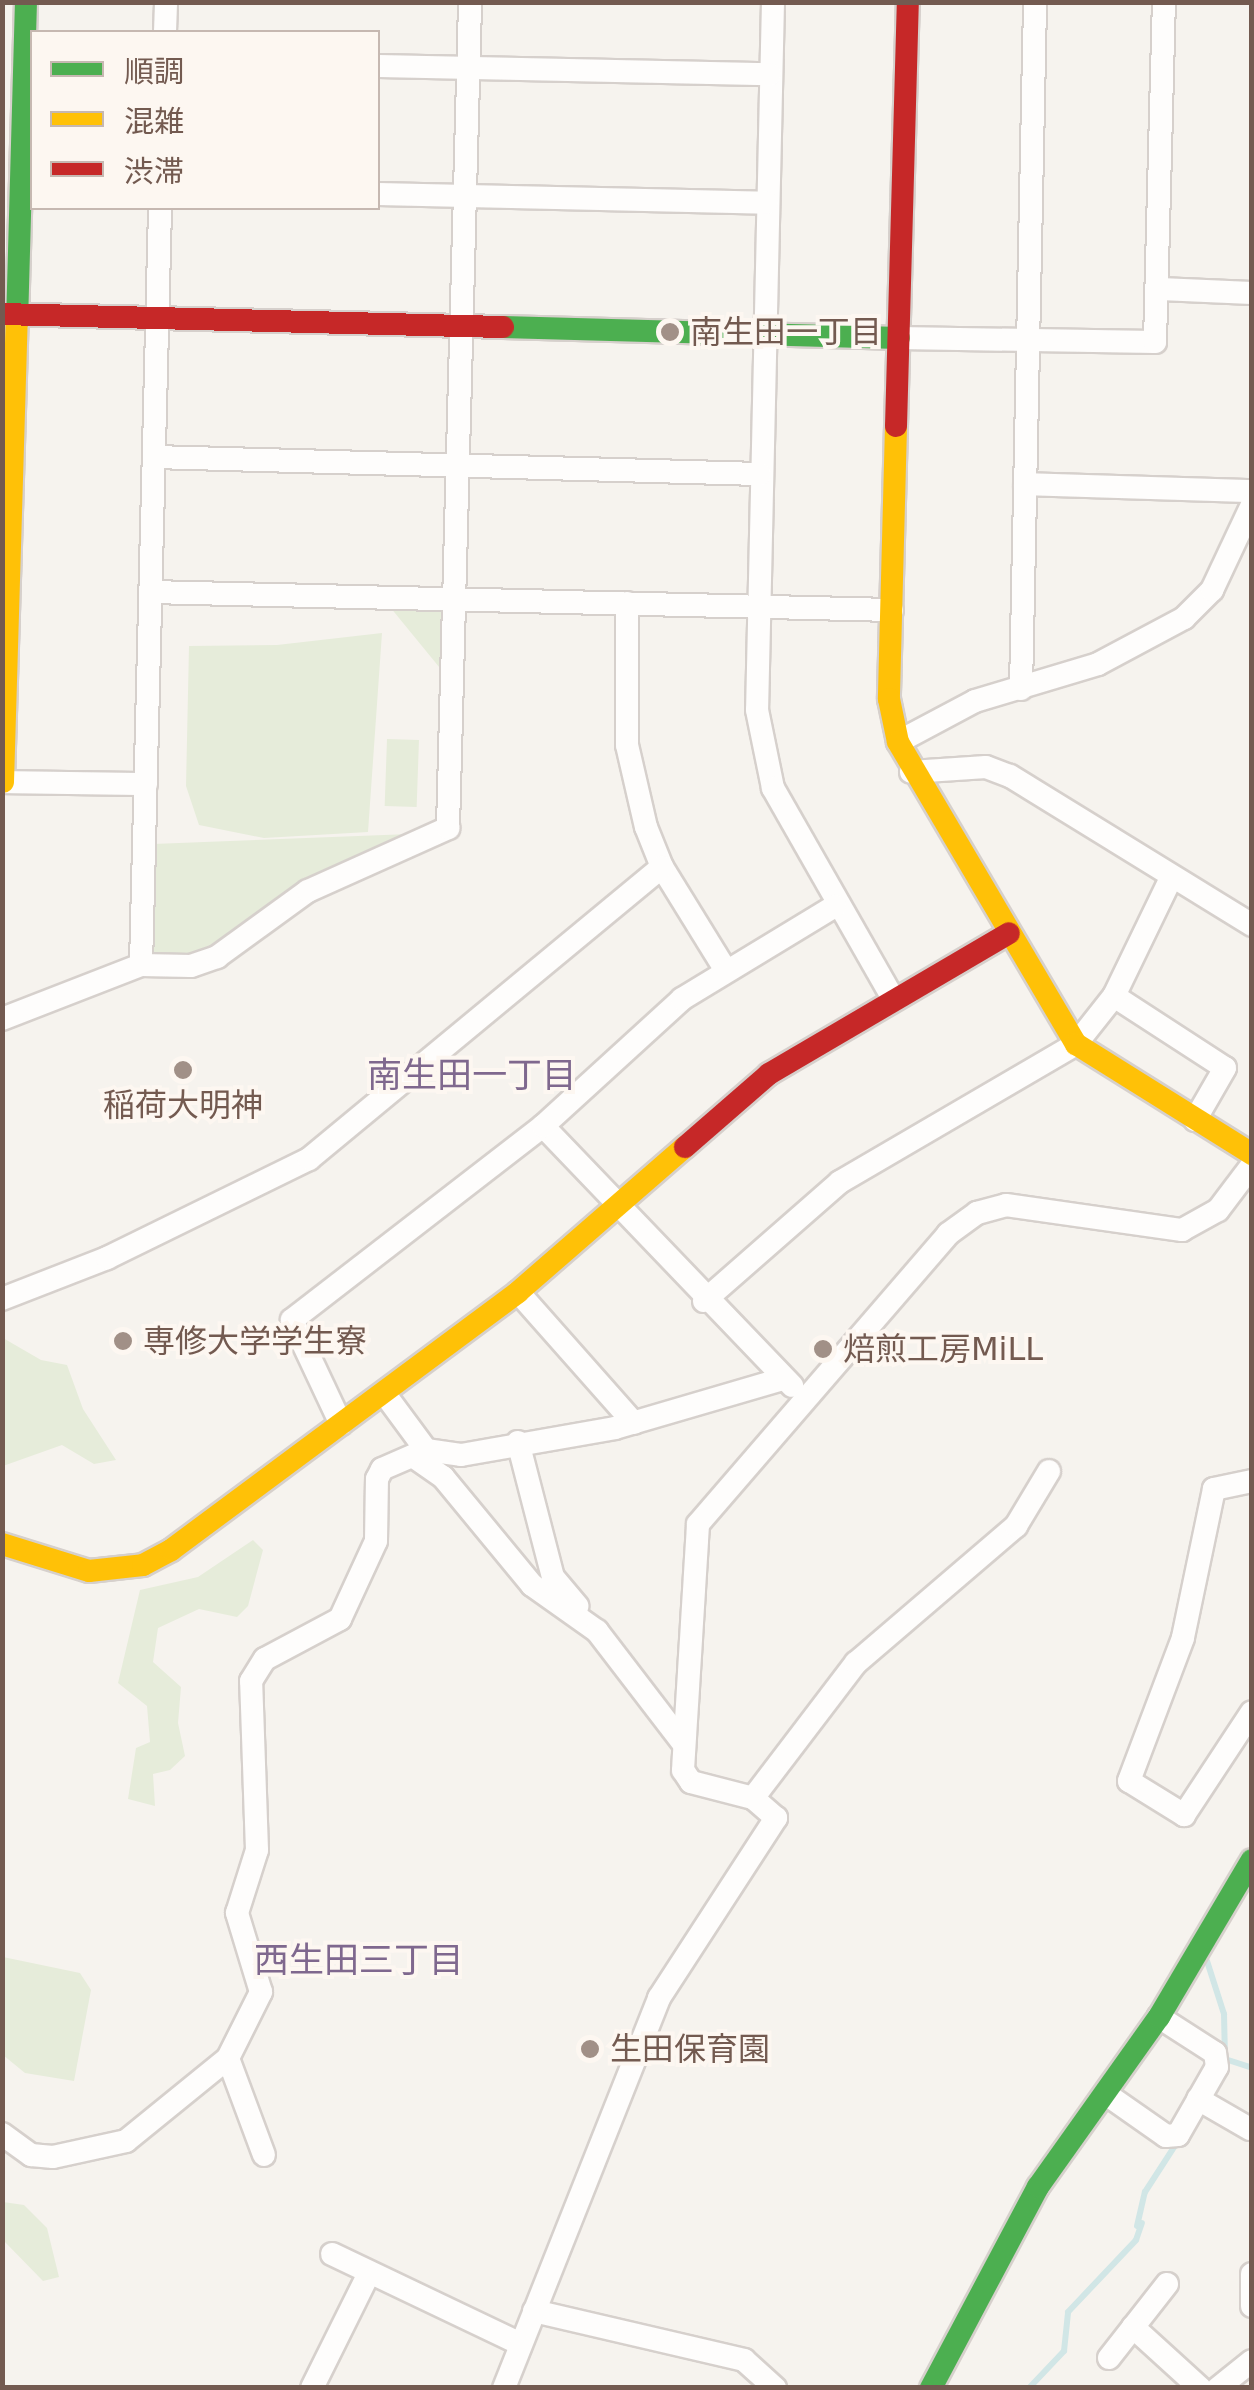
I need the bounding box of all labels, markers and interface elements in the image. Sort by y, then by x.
legend [30,30,380,210]
text: 順調 [124,54,184,89]
text: 混雑 [124,104,184,139]
text: 渋滞 [124,154,184,189]
place label: 南生田一丁目 [690,313,882,351]
marker: 南生田一丁目 [659,321,681,343]
district label: 南生田一丁目 [367,1054,577,1096]
marker: 稲荷大明神 [172,1059,194,1081]
place label: 稲荷大明神 [103,1086,263,1124]
place label: 専修大学学生寮 [143,1322,367,1360]
marker: 専修大学学生寮 [112,1330,134,1352]
place label: 焙煎工房MiLL [843,1330,1043,1368]
marker: 焙煎工房MiLL [812,1338,834,1360]
district label: 西生田三丁目 [254,1939,464,1981]
place label: 生田保育園 [610,2030,770,2068]
marker: 生田保育園 [579,2038,601,2060]

